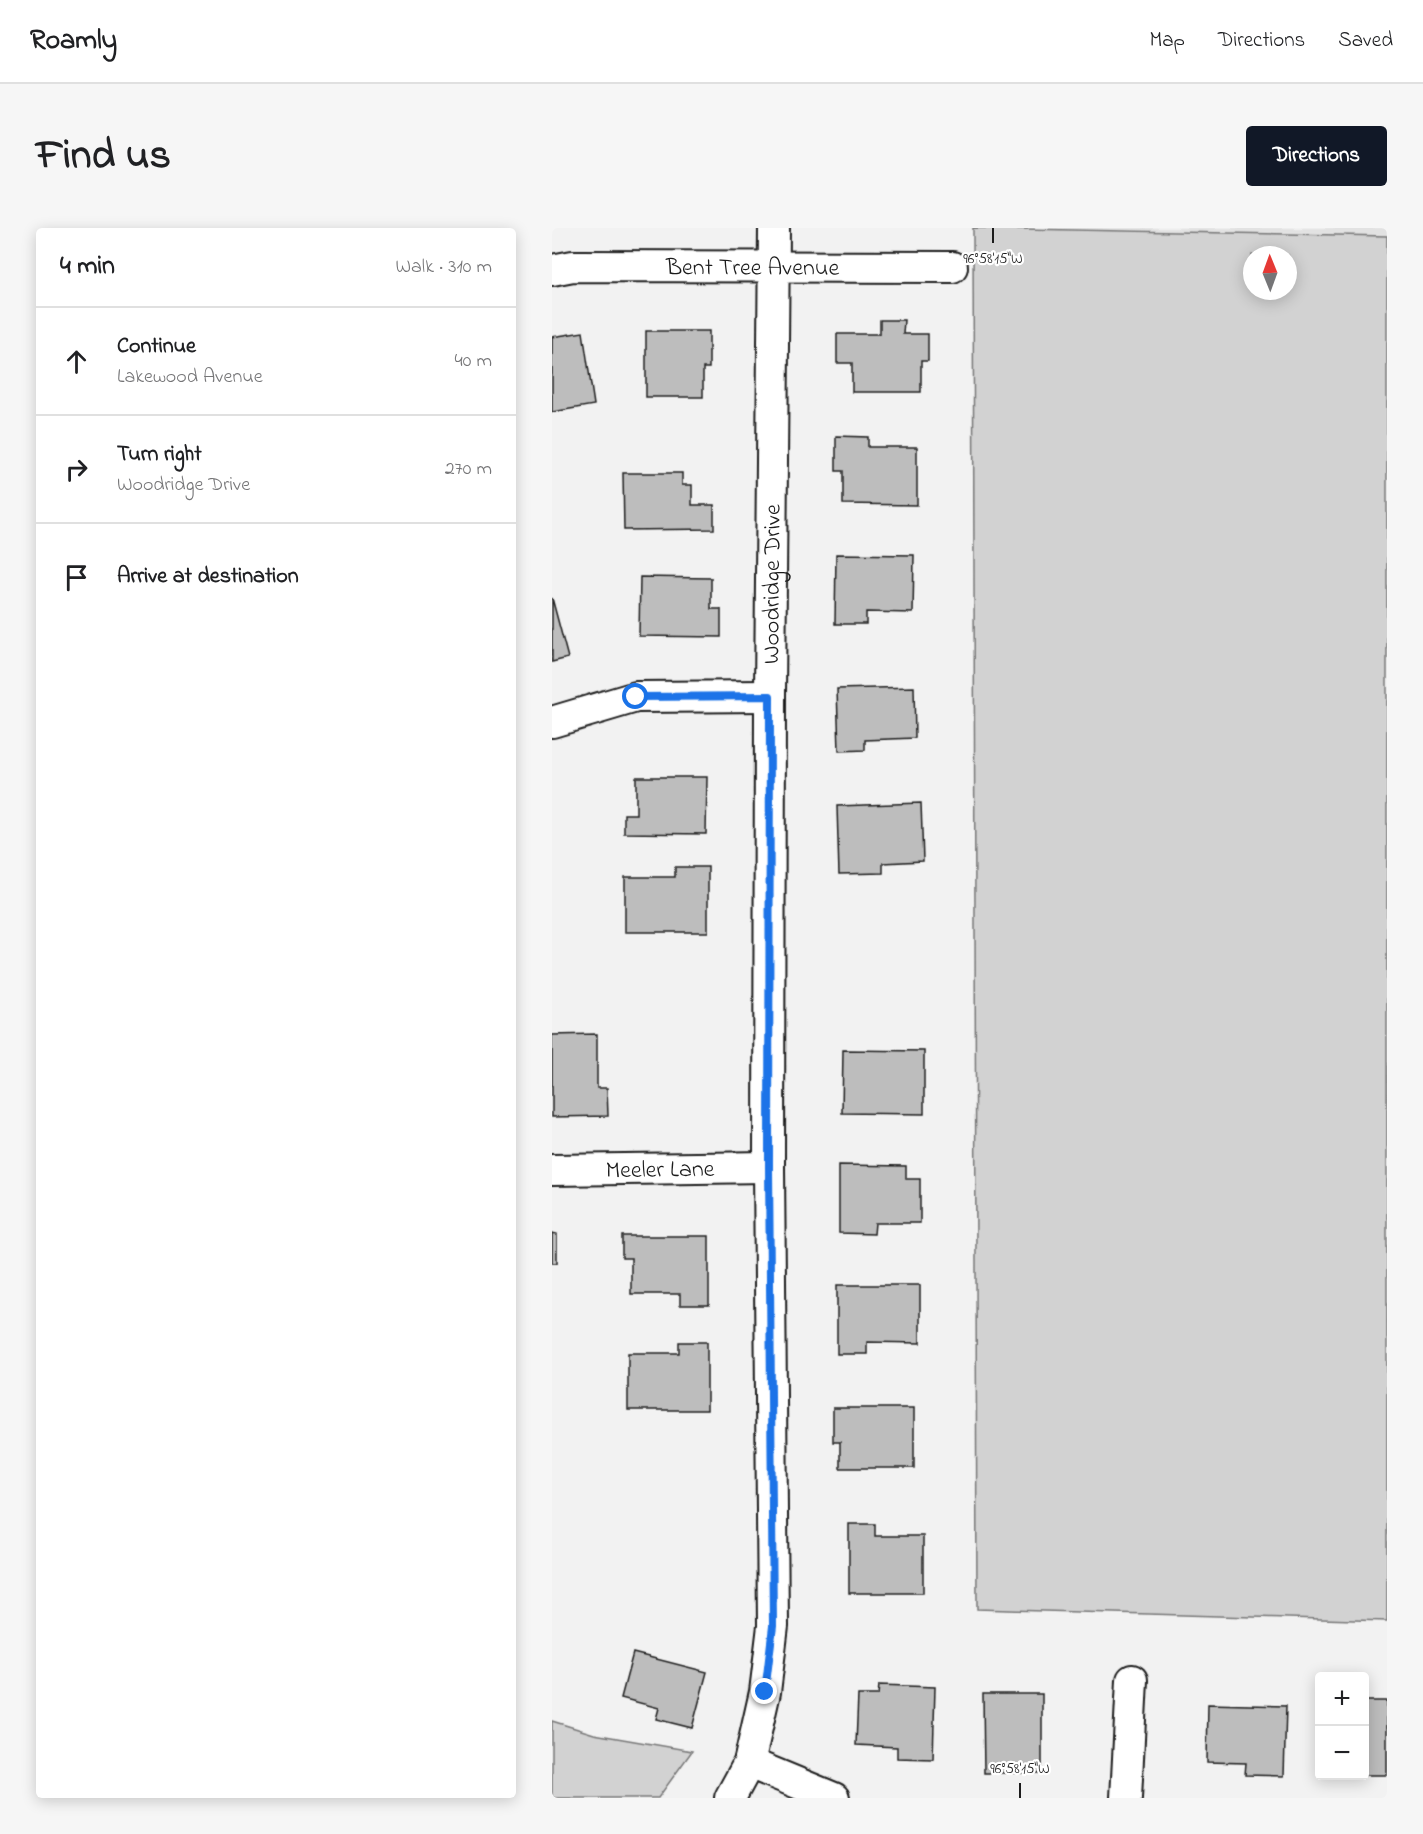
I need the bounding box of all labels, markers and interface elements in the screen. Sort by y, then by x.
text: Roamly [30,21,117,62]
text: Map [1149,26,1185,56]
text: Directions [1218,26,1305,56]
text: Saved [1338,26,1393,56]
text: Find us [36,126,171,187]
button: Directions [1246,126,1387,186]
north arrow [1243,246,1297,300]
text: 4 min [60,248,115,286]
text: 96°58'15"W [963,248,1023,270]
street label: Bent Tree Avenue [665,251,840,287]
text: Walk · 310 m [396,253,492,282]
text: Continue [117,331,196,363]
icon: ahead [60,345,93,378]
text: 40 m [455,347,492,376]
text: Lakewood Avenue [117,363,263,392]
text: Turn right [117,439,202,471]
icon: right [60,453,93,486]
text: 270 m [445,455,492,484]
text: Woodridge Drive [117,471,250,500]
street label: Woodridge Drive [755,504,792,664]
icon: arrive [60,561,93,594]
text: Arrive at destination [117,561,299,593]
route start [622,683,648,709]
street label: Meeler Lane [605,1153,715,1189]
map controls [1315,1672,1369,1780]
button: + [1315,1672,1369,1726]
route end [751,1678,777,1704]
button: − [1315,1726,1369,1780]
text: 96°58'15"W [990,1758,1050,1780]

